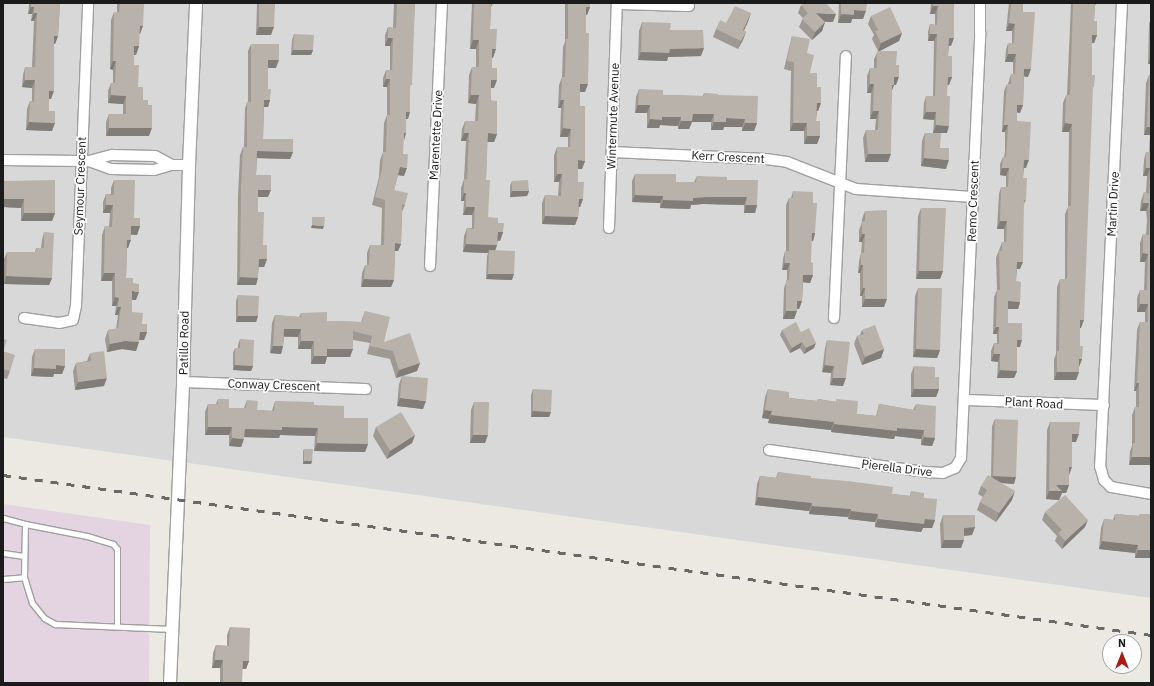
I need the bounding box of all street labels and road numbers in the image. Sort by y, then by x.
street label: Wintermute Avenue [604,62,622,170]
street label: Marentette Drive [426,90,446,180]
street label: Seymour Crescent [71,137,89,235]
street label: Kerr Crescent [691,148,765,166]
street label: Remo Crescent [964,160,982,242]
street label: Martin Drive [1104,171,1122,237]
street label: Patillo Road [176,311,192,375]
street label: Conway Crescent [227,376,321,394]
street label: Plant Road [1004,394,1064,412]
street label: Pierella Drive [861,457,933,479]

